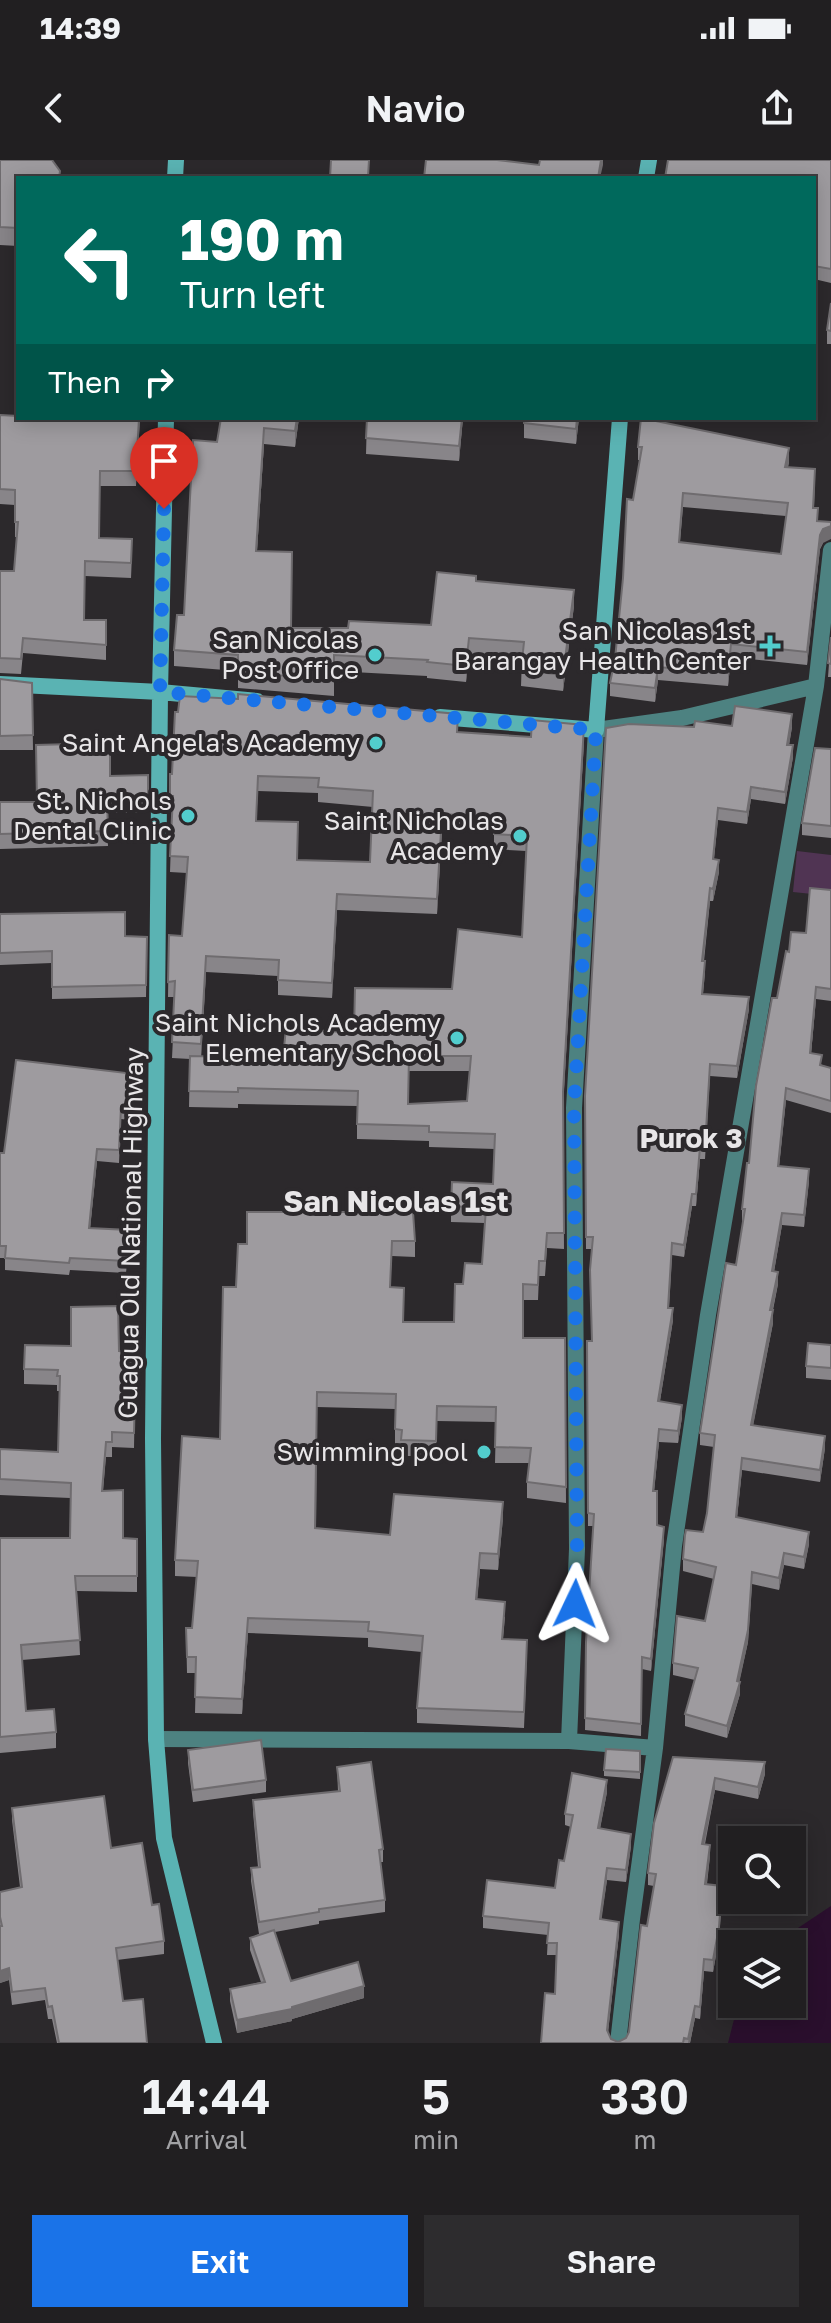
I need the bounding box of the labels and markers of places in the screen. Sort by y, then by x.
pin [130,427,198,509]
place label: San Nicolas 1st Barangay Health Center [454,615,752,676]
place label: San Nicolas Post Office [212,624,359,685]
marker: San Nicolas 1st Barangay Health Center [759,635,781,657]
marker: San Nicolas Post Office [366,646,384,664]
place label: Saint Angela's Academy [62,727,360,758]
marker: Saint Angela's Academy [367,734,385,752]
place label: St. Nichols Dental Clinic [13,785,172,846]
place label: Saint Nicholas Academy [324,805,504,866]
marker: St. Nichols Dental Clinic [179,807,197,825]
marker: Saint Nicholas Academy [511,827,529,845]
place label: Saint Nichols Academy Elementary School [155,1007,441,1068]
marker: Saint Nichols Academy Elementary School [448,1029,466,1047]
place label: Swimming pool [277,1436,468,1467]
marker: Swimming pool [475,1443,493,1461]

